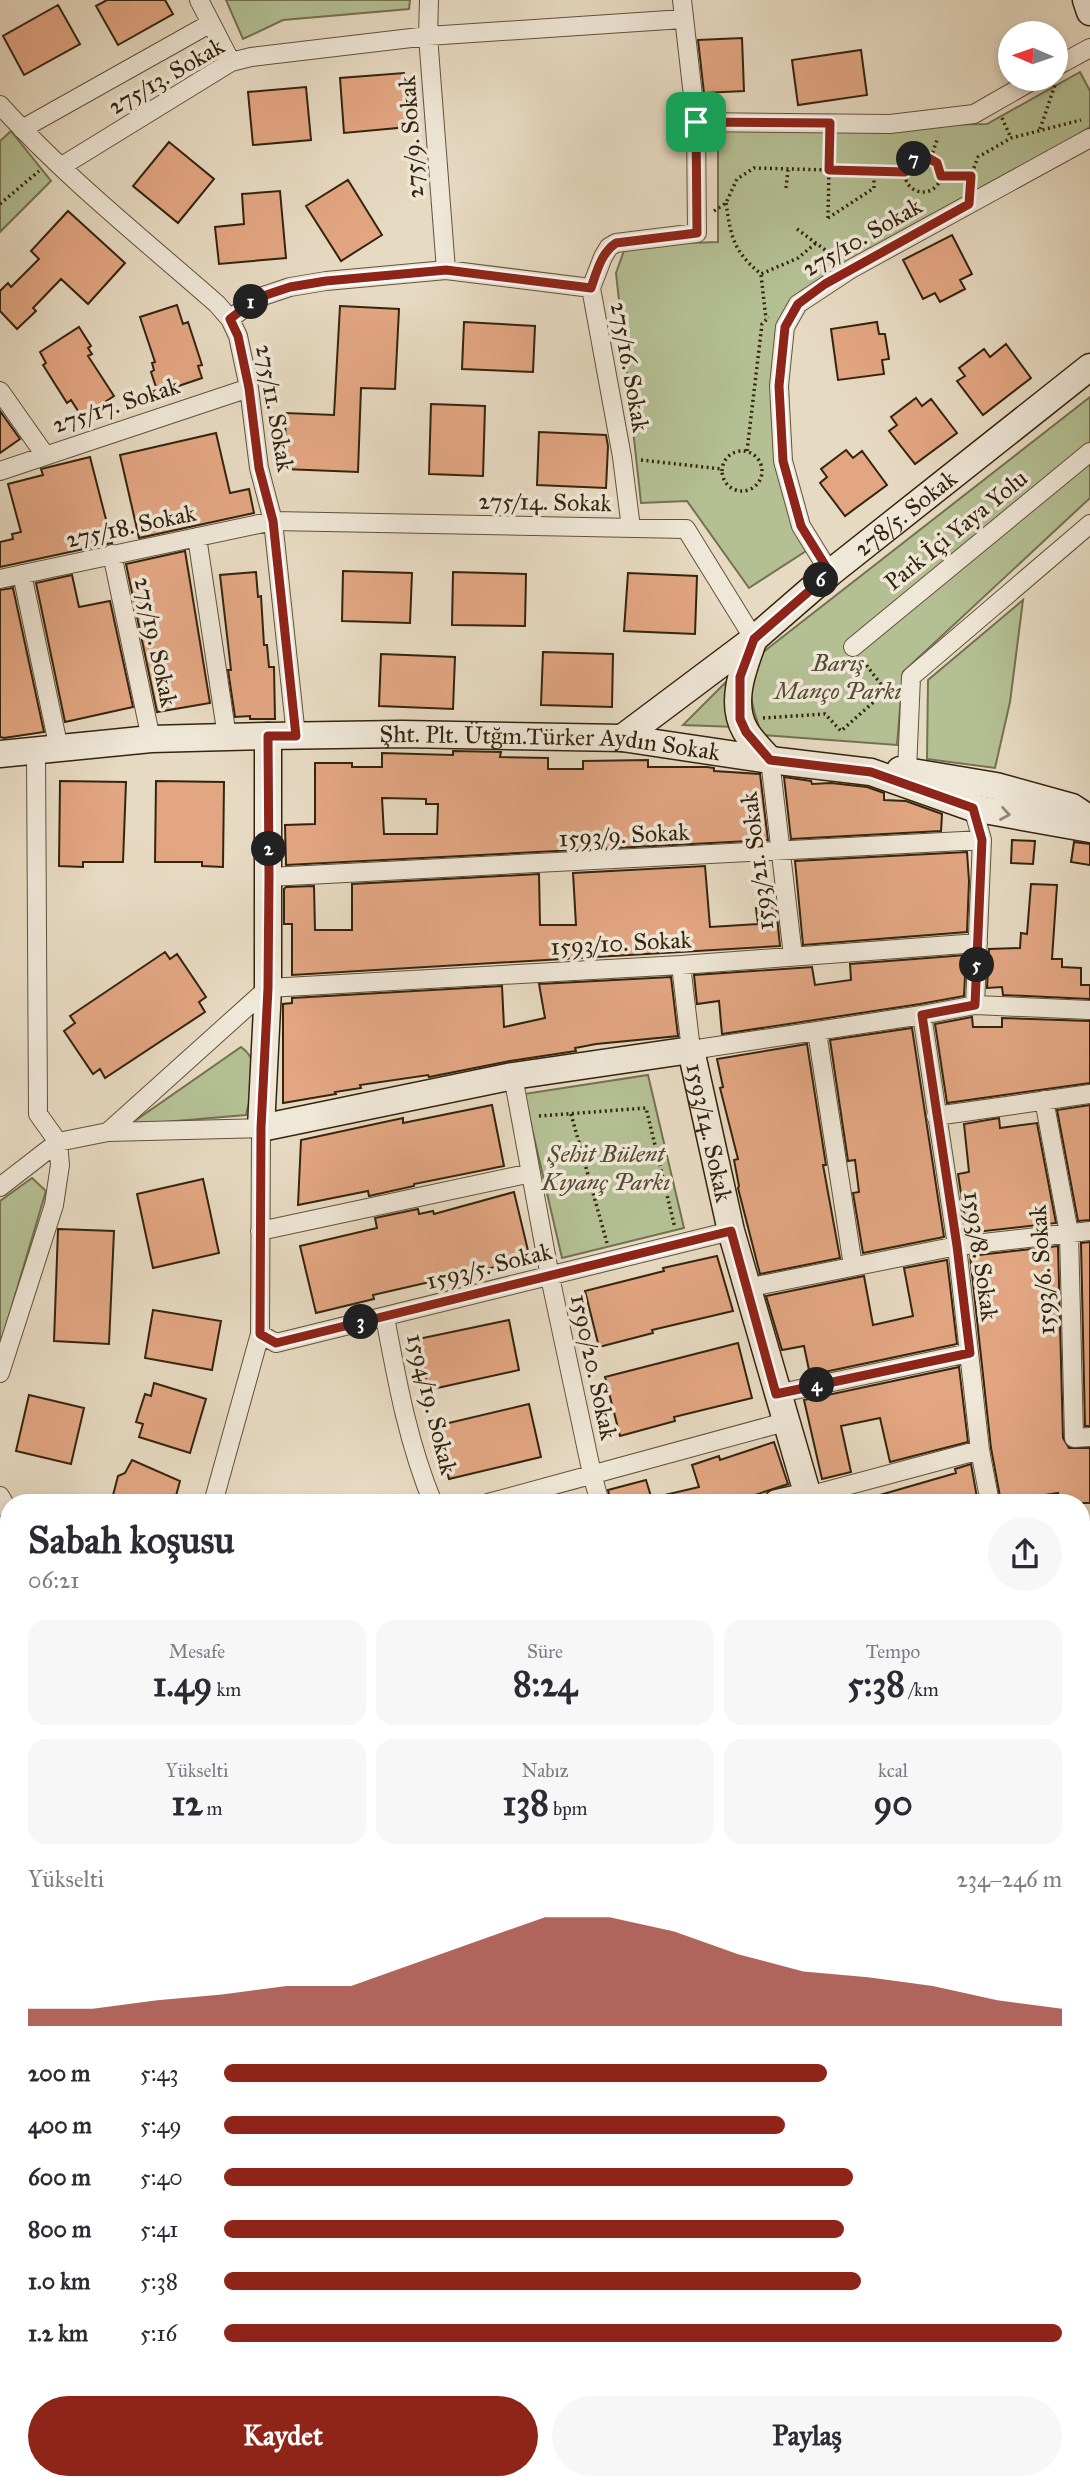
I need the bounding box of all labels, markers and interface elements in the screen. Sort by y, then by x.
north arrow [998,21,1068,91]
map controls [998,21,1068,91]
street label: 275/13. Sokak [103,30,230,121]
street label: 275/9. Sokak [392,74,430,199]
pin [666,92,726,152]
icon: arrive [677,103,715,141]
pin: 7 [897,142,932,176]
text: 7 [908,147,919,170]
street label: 275/10. Sokak [797,190,928,283]
pin: 1 [233,284,268,320]
text: 1 [247,290,254,313]
street label: 275/16. Sokak [604,300,656,435]
street label: 275/11. Sokak [249,342,301,475]
street label: 275/17. Sokak [49,370,184,440]
street label: 278/5. Sokak [848,463,963,563]
street label: Park İçi Yaya Yolu [878,463,1034,597]
street label: 275/14. Sokak [478,486,613,518]
street label: 275/18. Sokak [63,497,200,554]
pin: 6 [804,562,838,598]
text: 6 [816,568,825,591]
street label: 275/19. Sokak [128,574,185,711]
park label: Barış Manço Parkı [772,648,902,706]
street label: Şht. Plt. Ütğm.Türker Aydın Sokak [379,719,723,768]
street label: 1593/21. Sokak [734,789,780,932]
one-way arrow [1000,806,1011,821]
street label: 1593/9. Sokak [558,817,691,853]
pin: 2 [252,832,286,866]
text: 2 [264,837,273,860]
street label: 1593/10. Sokak [550,924,693,962]
pin: 5 [960,948,995,982]
text: 5 [972,953,981,976]
street label: 1593/14. Sokak [679,1060,739,1206]
park label: Şehit Bülent Kıyanç Parkı [541,1139,670,1197]
street label: 1593/8. Sokak [957,1189,1005,1324]
street label: 1593/6. Sokak [1022,1203,1062,1336]
street label: 1593/5. Sokak [423,1236,556,1296]
street label: 1590/20. Sokak [564,1291,624,1443]
pin: 3 [344,1304,378,1340]
text: 3 [357,1310,364,1333]
street label: 1594/19. Sokak [400,1331,464,1478]
pin: 4 [800,1368,834,1402]
text: 4 [811,1373,822,1396]
text: Sabah koşusu [28,1517,235,1563]
button: share [988,1517,1062,1591]
text: 06:21 [28,1566,79,1594]
text: Mesafe [169,1640,225,1663]
text: Süre [527,1640,563,1663]
text: Tempo [866,1640,920,1663]
text: 1.49 [153,1663,212,1706]
text: 8:24 [513,1663,577,1706]
text: 5:38 [847,1663,905,1706]
text: km [212,1678,241,1701]
text: /km [905,1678,939,1701]
text: Yükselti [166,1759,228,1782]
text: Nabız [522,1759,568,1782]
text: kcal [878,1759,908,1782]
text: 12 [171,1782,203,1825]
text: 138 [502,1782,549,1825]
text: 90 [873,1782,913,1825]
text: m [203,1797,223,1820]
text: bpm [549,1797,588,1820]
text: Yükselti [28,1865,104,1893]
text: 234–246 m [956,1865,1062,1893]
text: 200 m [28,2059,90,2087]
text: 5:43 [140,2059,179,2087]
text: 400 m [28,2111,92,2139]
text: 5:49 [140,2111,182,2139]
text: 600 m [28,2163,91,2191]
text: 5:40 [140,2163,183,2191]
text: 800 m [28,2215,91,2243]
text: 5:41 [140,2215,178,2243]
text: 1.0 km [28,2267,90,2295]
text: 5:38 [140,2267,178,2295]
text: 1.2 km [28,2319,88,2347]
text: 5:16 [140,2319,177,2347]
button: Kaydet [28,2396,538,2476]
button: Paylaş [552,2396,1062,2476]

